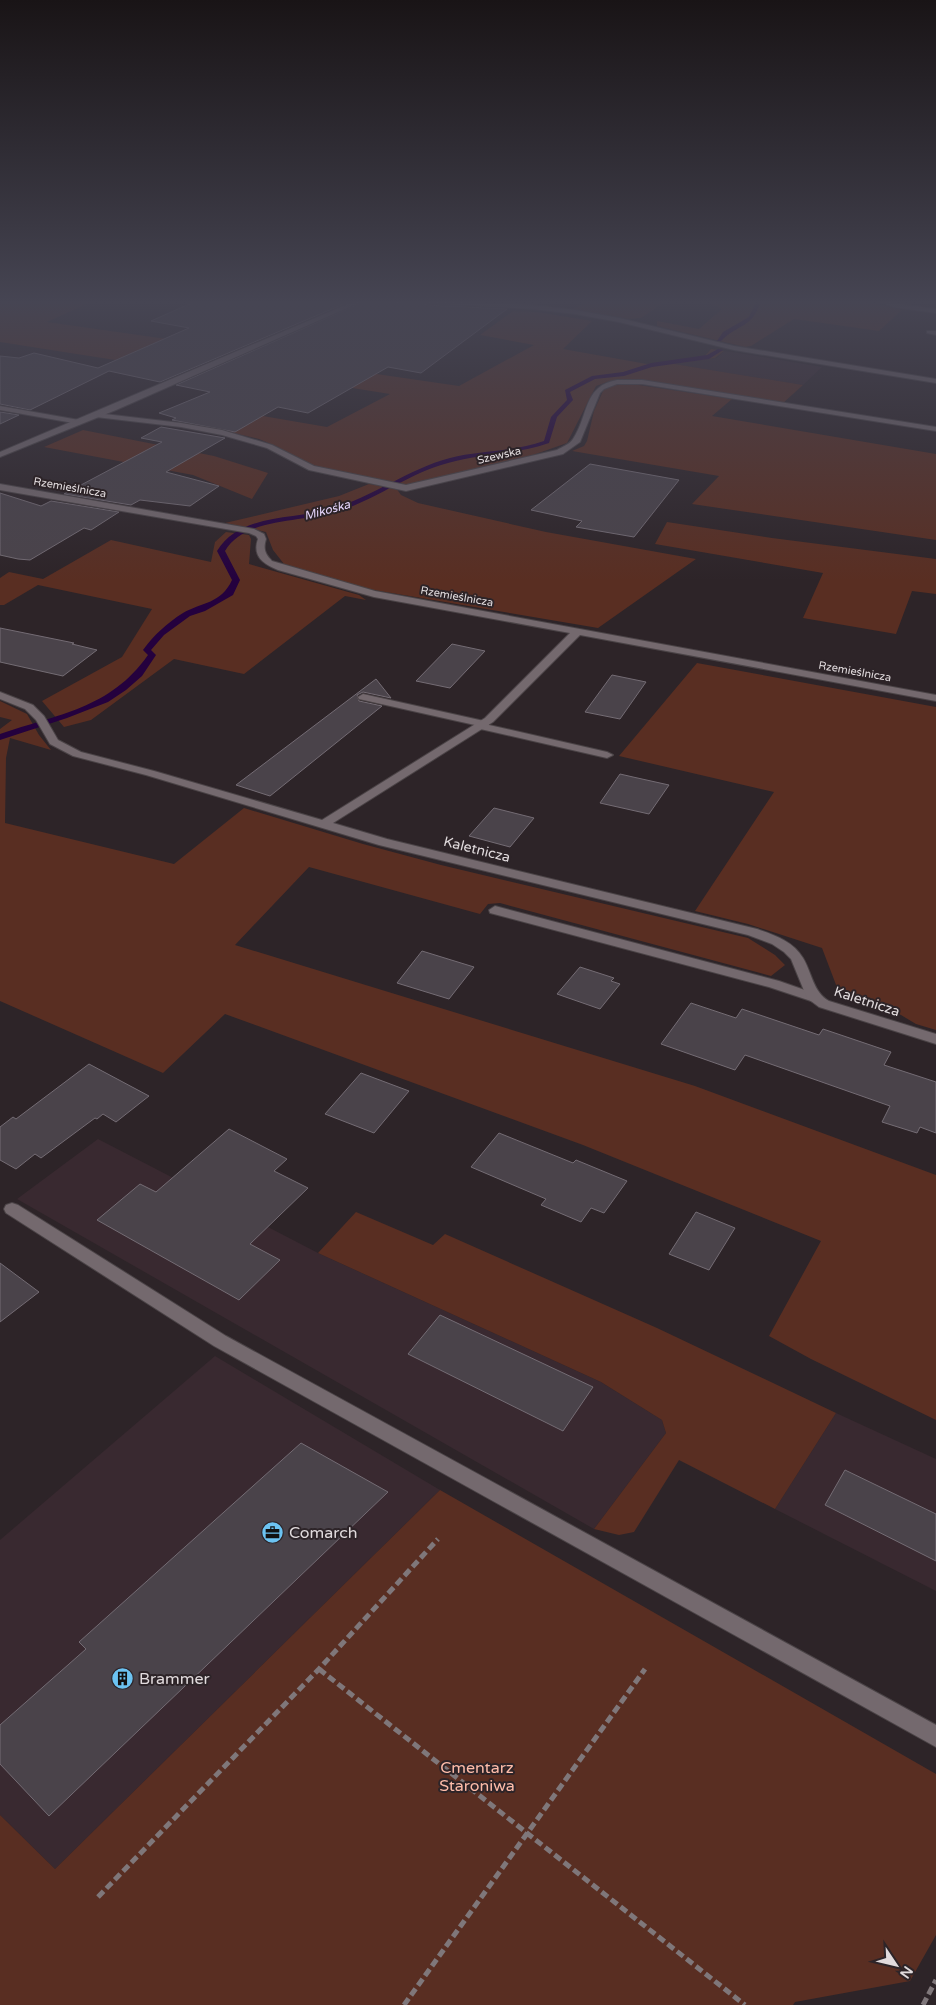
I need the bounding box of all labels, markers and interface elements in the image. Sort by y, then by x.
street label: Szewska [476,444,522,467]
street label: Rzemieślnicza [33,475,107,500]
water label: Mikośka [302,497,352,523]
street label: Rzemieślnicza [420,584,494,609]
street label: Rzemieślnicza [818,659,892,684]
street label: Kaletnicza [442,833,512,866]
street label: Kaletnicza [832,983,902,1020]
office icon: Comarch [261,1520,285,1544]
place label: Comarch [289,1523,357,1543]
building icon: Brammer [111,1666,135,1690]
place label: Brammer [139,1669,211,1689]
park label: Cmentarz Staroniwa [439,1758,515,1796]
north arrow [871,1940,921,1990]
text: N [896,1963,916,1982]

